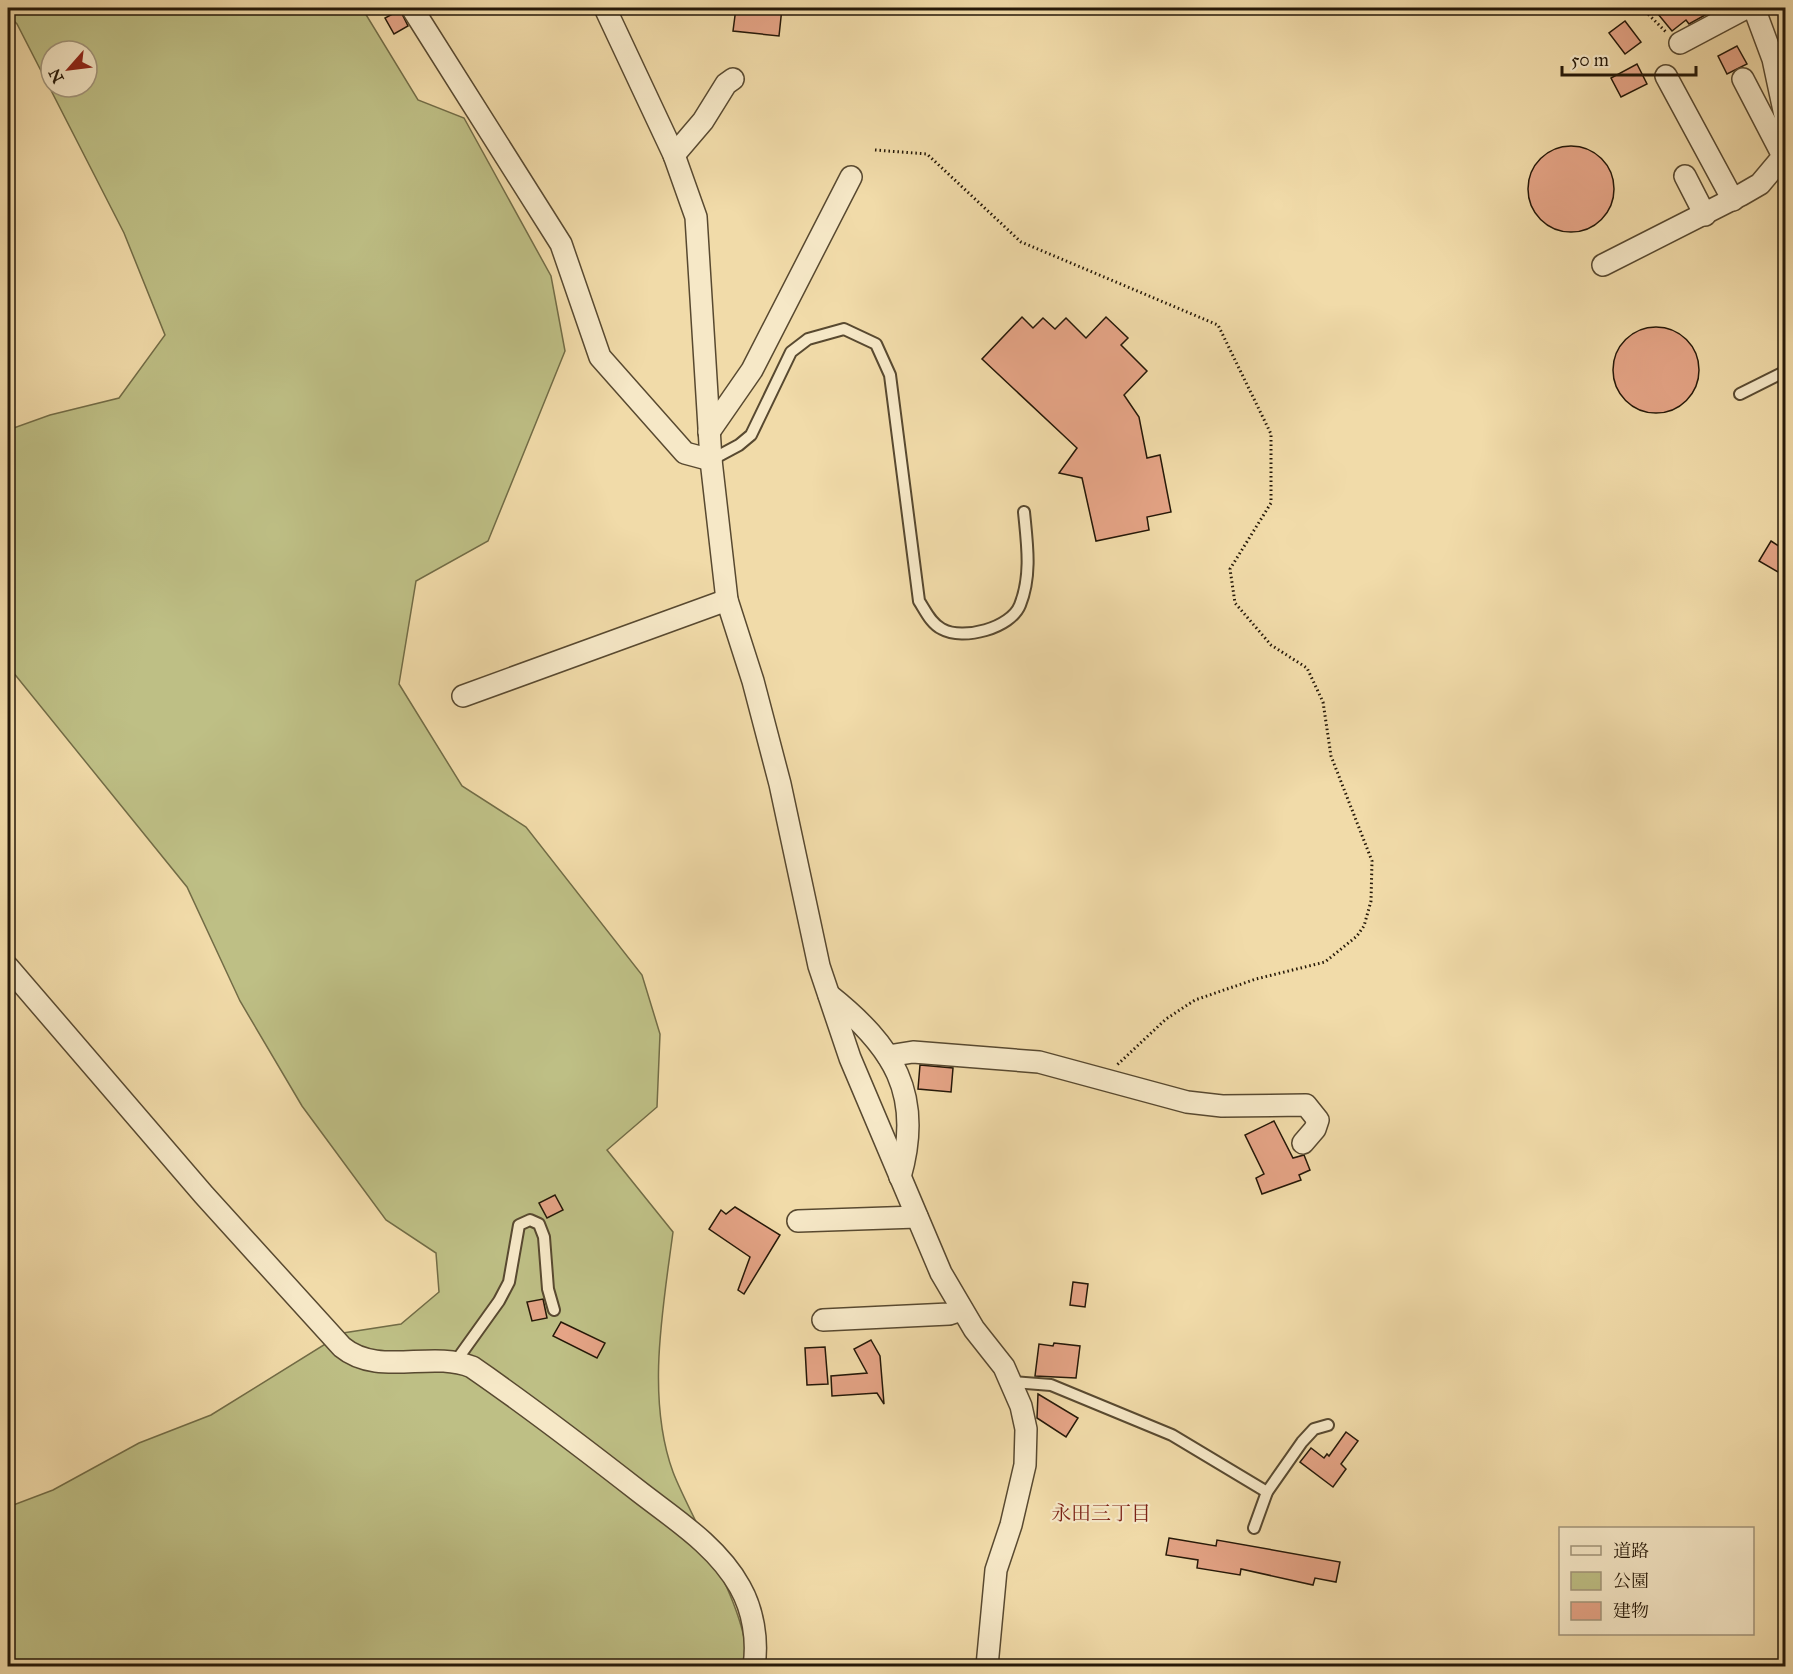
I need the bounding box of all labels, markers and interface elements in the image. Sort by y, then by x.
north arrow [39,39,99,99]
scale bar [1562,39,1696,77]
text: 50 m [1571,49,1609,71]
text: N [44,65,68,86]
district label: 永田三丁目 [1051,1501,1151,1525]
legend [1559,1527,1754,1635]
text: 道路 [1613,1540,1649,1562]
text: 公園 [1613,1570,1649,1592]
text: 建物 [1613,1600,1649,1622]

